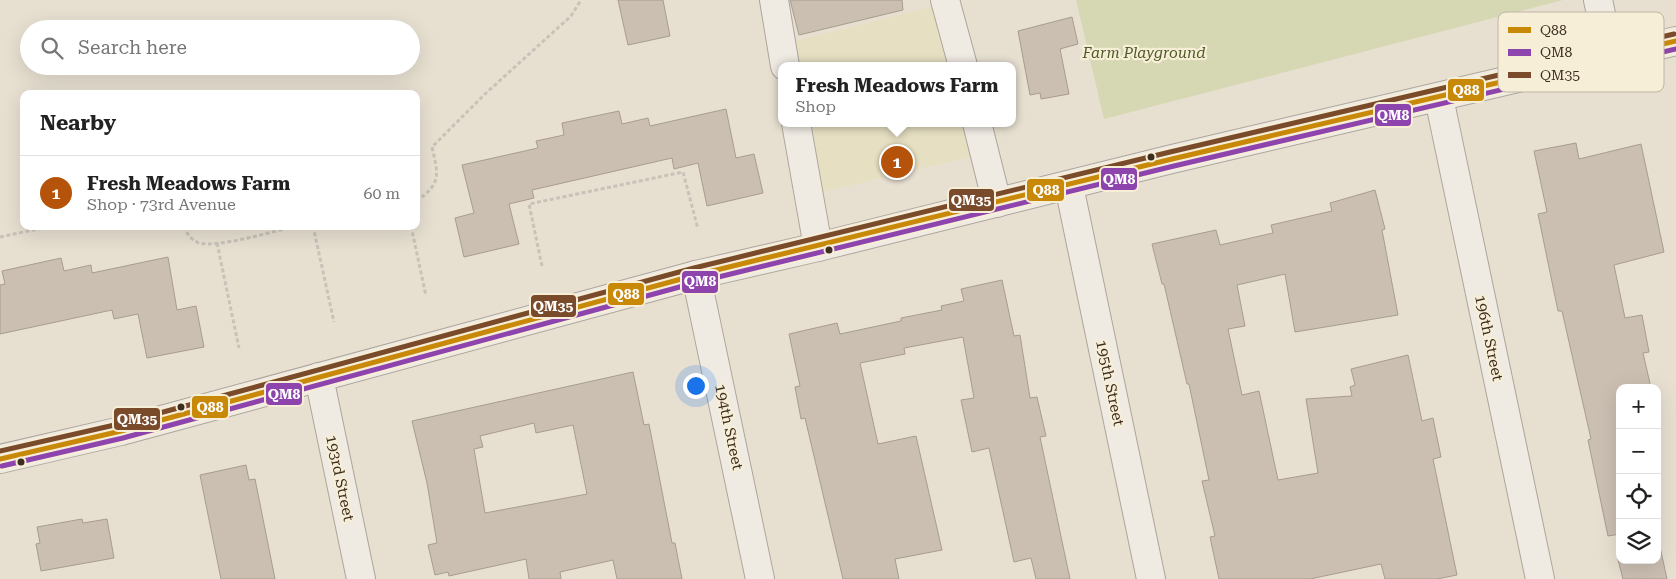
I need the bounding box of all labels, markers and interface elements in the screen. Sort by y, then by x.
legend [1498,12,1664,92]
search box [20,20,420,75]
text: Q88 [1540,22,1567,38]
icon: search [38,34,66,62]
text: Search here [78,36,187,59]
park label: Farm Playground [1081,44,1206,62]
text: QM8 [1540,44,1572,60]
popup [778,62,1016,127]
text: QM35 [1540,67,1580,83]
text: Fresh Meadows Farm [795,74,999,97]
line badge: Q88 [1447,78,1485,102]
text: Q88 [1453,82,1480,98]
text: Shop [795,97,836,116]
line badge: QM8 [1374,103,1412,127]
text: QM8 [1377,107,1409,123]
text: Nearby [40,111,116,135]
pin: 1 [881,143,913,181]
unlabelled marker [1146,152,1156,162]
line badge: QM8 [1100,167,1138,191]
text: QM8 [1103,171,1135,187]
text: Fresh Meadows Farm [87,172,290,195]
line badge: Q88 [1026,178,1065,202]
text: Q88 [1033,182,1060,198]
text: 1 [52,184,60,203]
text: 60 m [363,184,400,203]
line badge: QM35 [948,188,995,212]
text: QM35 [951,192,991,208]
text: Shop · 73rd Avenue [87,195,236,214]
unlabelled marker [824,245,834,255]
line badge: QM8 [681,270,719,294]
text: QM8 [684,273,716,289]
line badge: Q88 [607,282,645,306]
text: Q88 [613,286,640,302]
street label: 196th Street [1471,293,1507,383]
line badge: QM35 [530,294,577,318]
text: QM35 [533,298,573,314]
street label: 195th Street [1092,338,1128,428]
your location [683,373,709,399]
line badge: QM8 [265,382,303,406]
street label: 194th Street [711,382,747,472]
map controls [1616,384,1661,564]
button: + [1616,384,1661,429]
text: QM8 [268,386,300,402]
line badge: Q88 [191,395,229,419]
text: Q88 [197,399,224,415]
unlabelled marker [176,402,186,412]
line badge: QM35 [113,407,161,431]
text: QM35 [117,411,157,427]
button: − [1616,429,1661,474]
street label: 193rd Street [322,433,358,523]
unlabelled marker [16,457,26,467]
button: locate [1616,474,1661,519]
button: layers [1616,519,1661,564]

